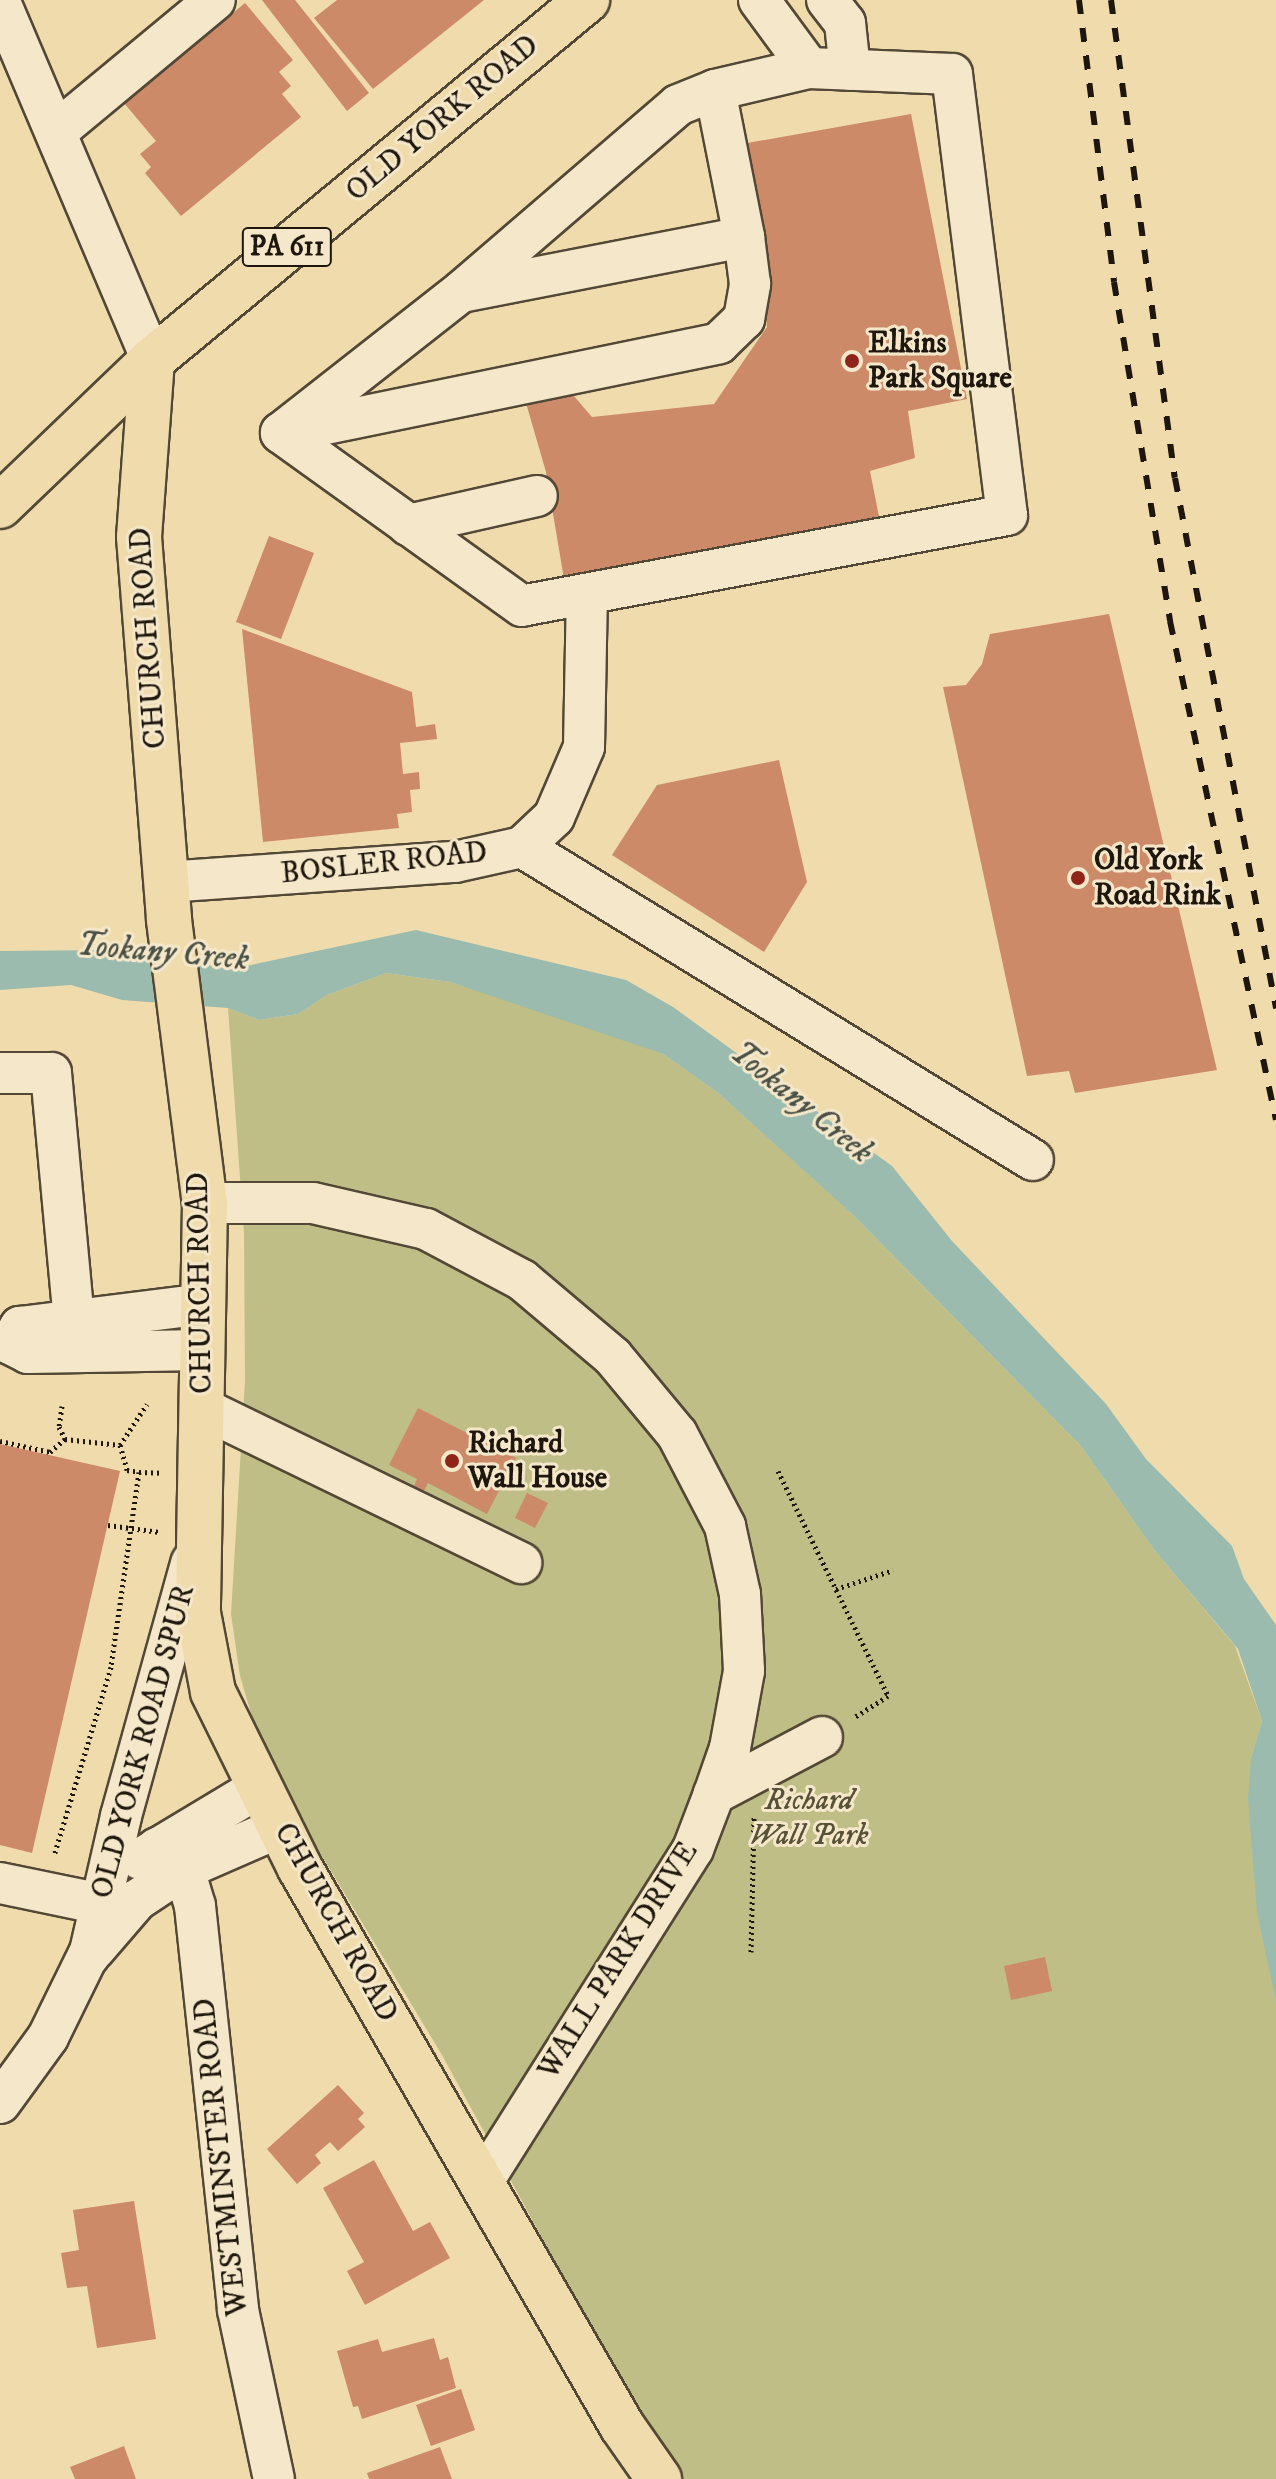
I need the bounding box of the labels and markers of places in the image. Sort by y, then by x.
place label: Elkins Park Square [868,326,1012,396]
marker: Elkins Park Square [843,352,861,370]
place label: Old York Road Rink [1094,843,1221,914]
marker: Old York Road Rink [1069,869,1087,887]
place label: Richard Wall House [468,1426,607,1496]
marker: Richard Wall House [443,1452,461,1470]

